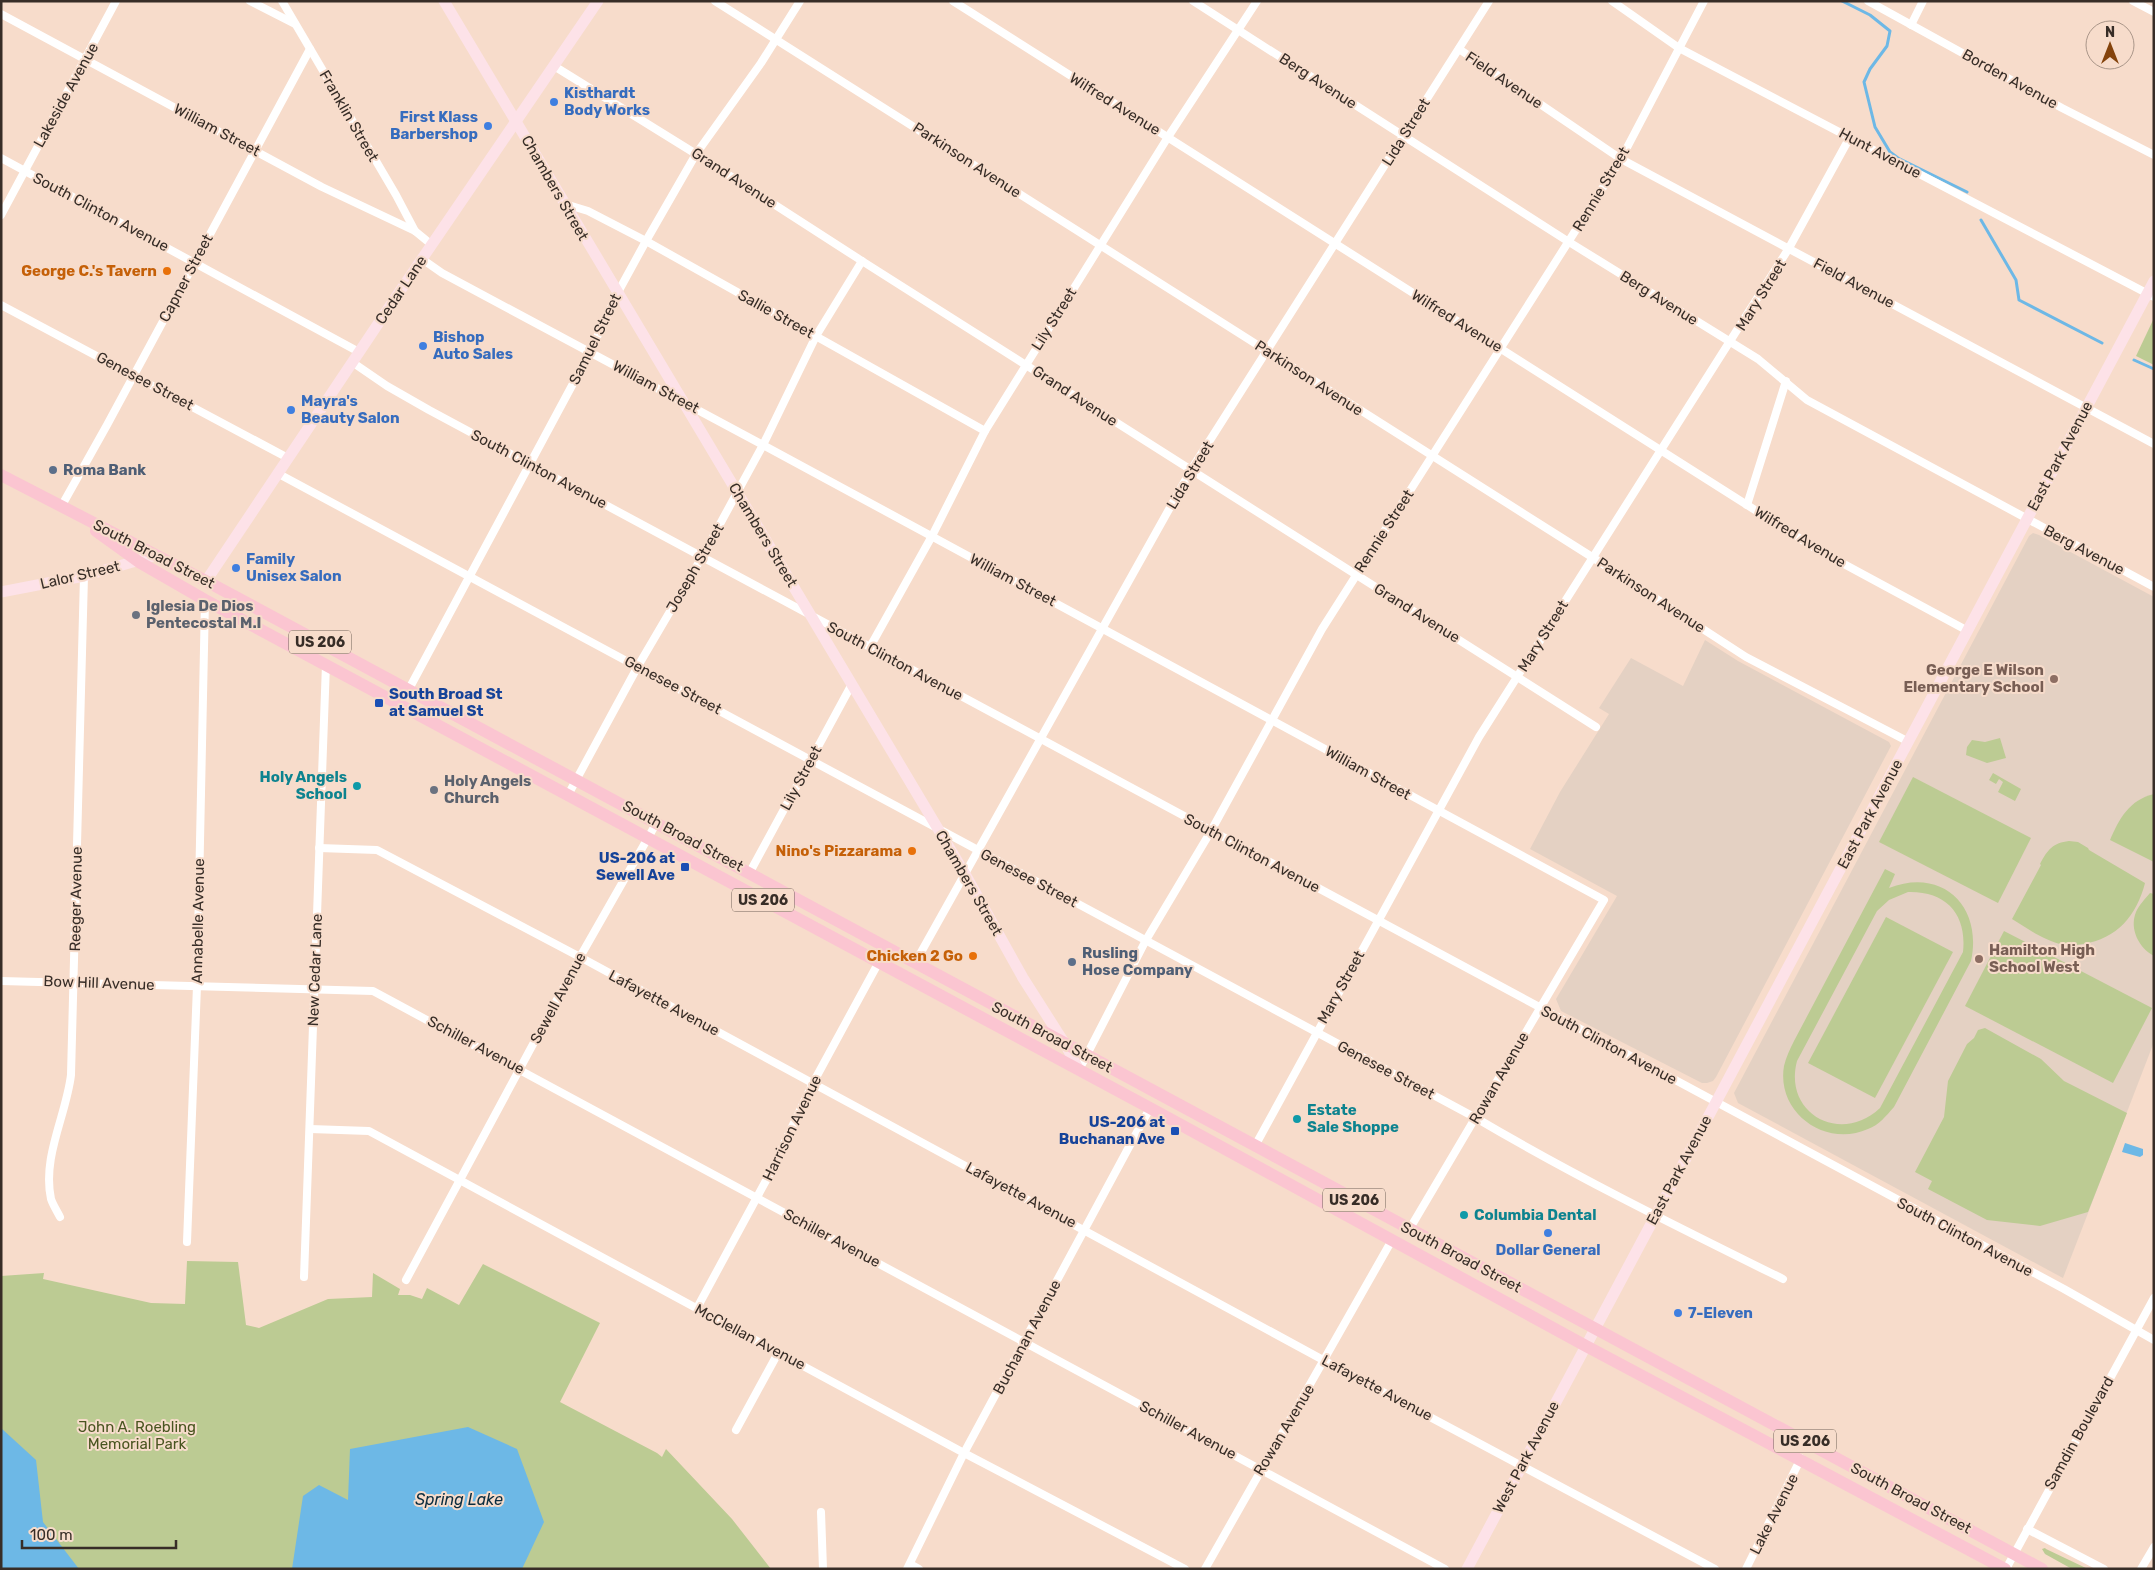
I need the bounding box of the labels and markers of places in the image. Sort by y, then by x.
place label: Kisthardt Body Works [564,84,650,119]
marker: Kisthardt Body Works [548,96,560,108]
place label: First Klass Barbershop [390,108,478,143]
marker: First Klass Barbershop [482,120,494,132]
place label: George C.'s Tavern [21,262,157,280]
marker: George C.'s Tavern [161,265,173,277]
place label: Bishop Auto Sales [433,328,513,363]
marker: Bishop Auto Sales [417,340,429,352]
place label: Mayra's Beauty Salon [301,392,400,427]
marker: Mayra's Beauty Salon [285,404,297,416]
place label: Roma Bank [63,461,146,479]
marker: Roma Bank [47,464,59,476]
place label: Family Unisex Salon [246,550,342,585]
marker: Family Unisex Salon [230,562,242,574]
place label: Iglesia De Dios Pentecostal M.I [146,597,261,632]
marker: Iglesia De Dios Pentecostal M.I [130,609,142,621]
place label: George E Wilson Elementary School [1903,661,2044,696]
marker: George E Wilson Elementary School [2048,673,2060,685]
place label: South Broad St at Samuel St [389,685,503,720]
marker: South Broad St at Samuel St [373,697,385,709]
place label: Holy Angels School [260,768,347,803]
place label: Holy Angels Church [444,772,531,807]
marker: Holy Angels School [351,780,363,792]
marker: Holy Angels Church [428,784,440,796]
place label: Nino's Pizzarama [776,842,902,860]
marker: Nino's Pizzarama [906,845,918,857]
place label: US-206 at Sewell Ave [596,849,675,884]
marker: US-206 at Sewell Ave [679,861,691,873]
place label: Hamilton High School West [1989,941,2095,976]
place label: Rusling Hose Company [1082,944,1193,979]
place label: Chicken 2 Go [866,947,963,965]
marker: Chicken 2 Go [967,950,979,962]
marker: Hamilton High School West [1973,953,1985,965]
marker: Rusling Hose Company [1066,956,1078,968]
place label: Estate Sale Shoppe [1307,1101,1399,1136]
place label: US-206 at Buchanan Ave [1059,1113,1165,1148]
marker: Estate Sale Shoppe [1291,1113,1303,1125]
marker: US-206 at Buchanan Ave [1169,1125,1181,1137]
place label: Columbia Dental [1474,1206,1597,1224]
marker: Columbia Dental [1458,1209,1470,1221]
marker: Dollar General [1542,1227,1554,1239]
place label: Dollar General [1495,1241,1601,1259]
place label: 7-Eleven [1688,1304,1753,1322]
marker: 7-Eleven [1672,1307,1684,1319]

